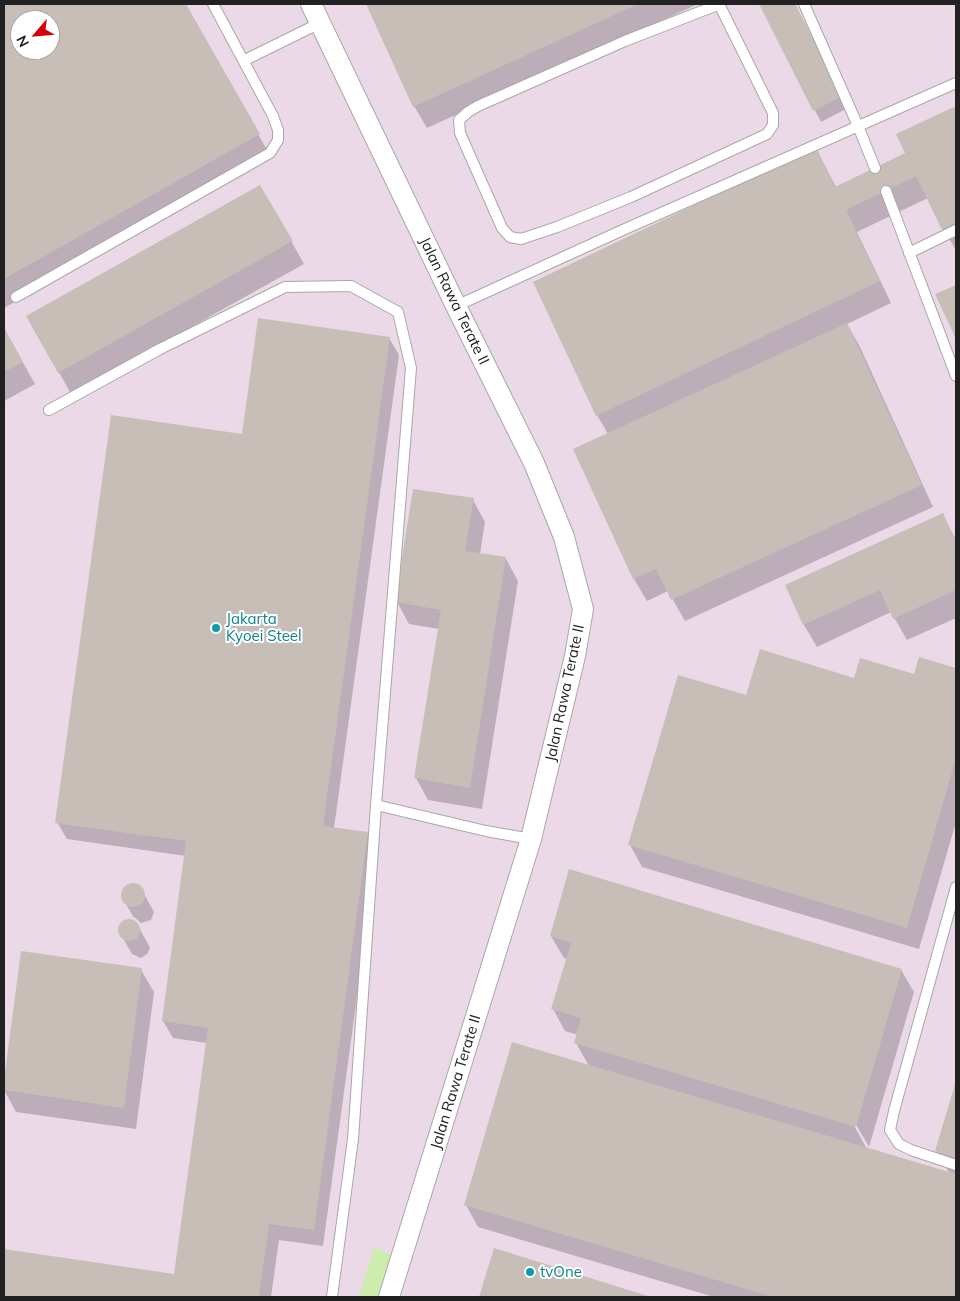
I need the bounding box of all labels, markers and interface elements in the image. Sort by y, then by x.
north arrow [10,10,60,60]
text: N [12,33,33,50]
street label: Jalan Rawa Terate II [415,234,493,368]
place label: Jakarta Kyoei Steel [226,610,302,645]
marker: Jakarta Kyoei Steel [210,622,222,634]
street label: Jalan Rawa Terate II [542,623,588,763]
street label: Jalan Rawa Terate II [427,1013,485,1151]
place label: tvOne [540,1263,582,1281]
marker: tvOne [524,1266,536,1278]

